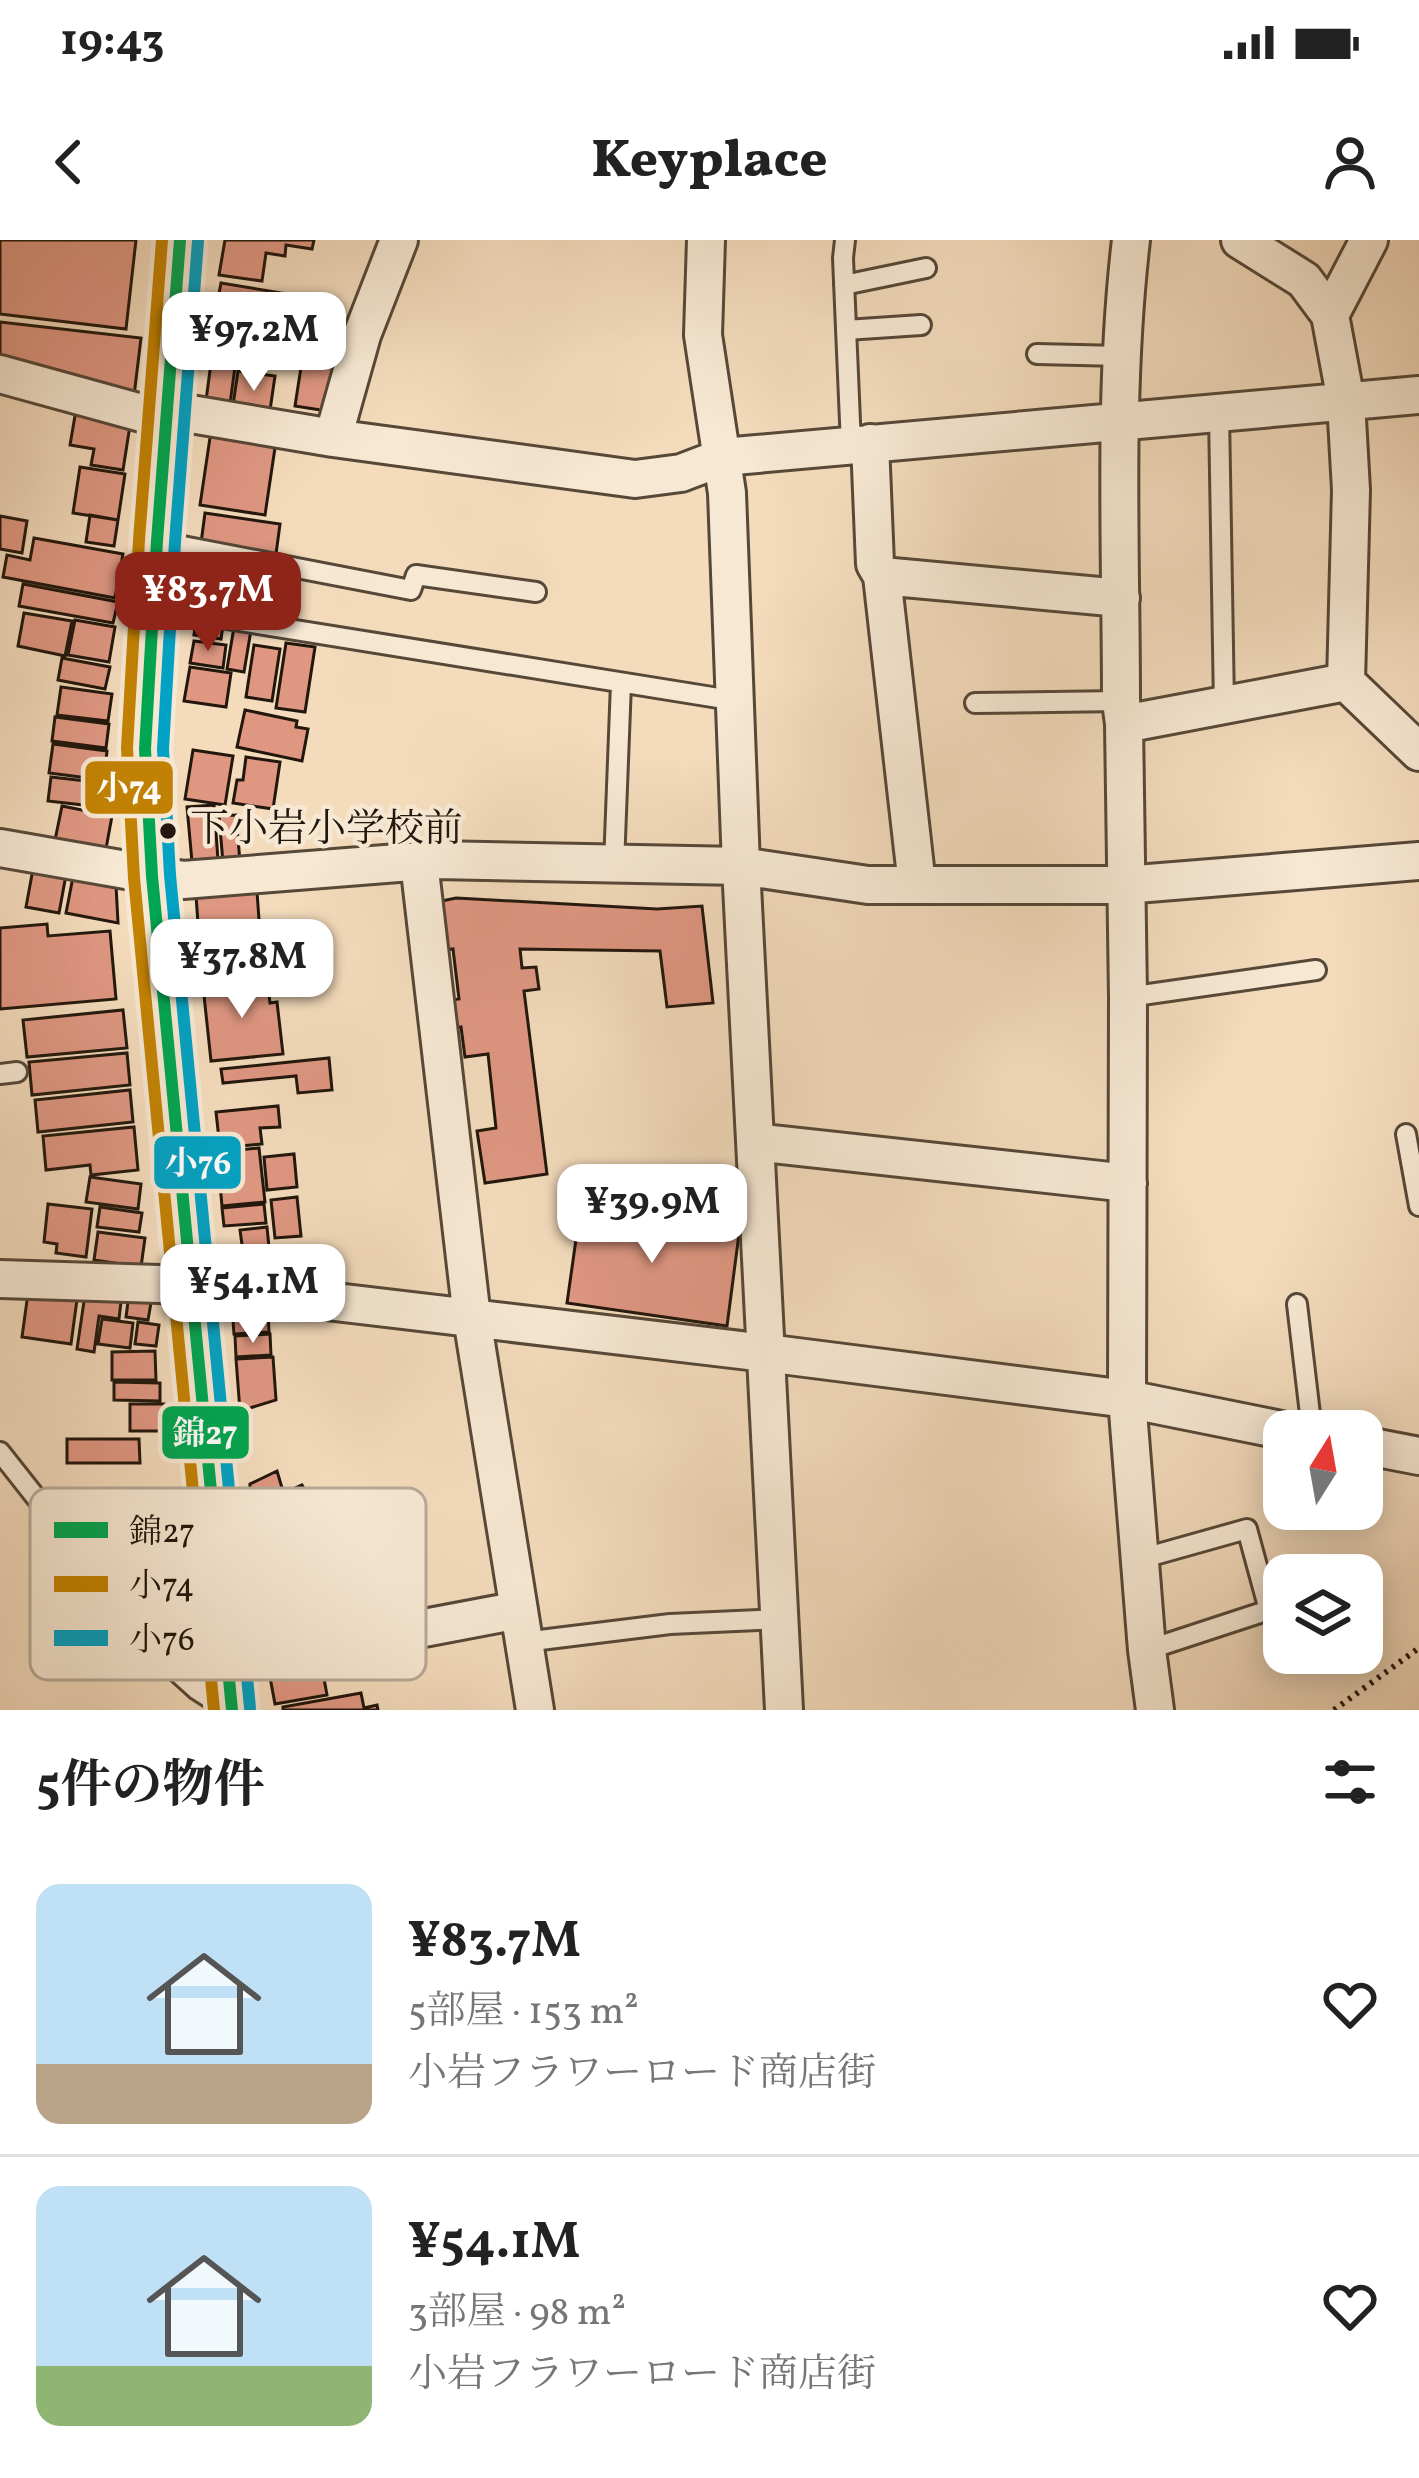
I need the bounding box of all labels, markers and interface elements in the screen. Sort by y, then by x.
text: 19:43 [60,11,164,74]
text: Keyplace [591,125,828,200]
icon: back [36,129,102,195]
icon: person [1317,129,1383,195]
pin: ¥97.2M [156,292,352,394]
text: ¥97.2M [189,304,319,358]
pin: ¥83.7M [110,552,306,654]
text: ¥83.7M [142,564,274,618]
line badge: 小74 [83,759,175,816]
text: 小74 [96,768,162,814]
place label: 下小岩小学校前 [190,804,463,858]
marker: 下小岩小学校前 [157,820,179,842]
pin: ¥37.8M [144,919,340,1021]
text: ¥37.8M [177,931,307,985]
line badge: 小76 [152,1134,243,1191]
text: 小76 [165,1143,231,1189]
pin: ¥39.9M [554,1164,750,1266]
text: ¥39.9M [584,1176,720,1230]
pin: ¥54.1M [155,1244,351,1346]
text: ¥54.1M [187,1256,319,1310]
line badge: 錦27 [160,1404,251,1461]
north arrow [1263,1410,1383,1530]
map controls [1263,1410,1383,1674]
text: 錦27 [172,1413,238,1459]
legend [30,1488,426,1680]
text: 錦27 [129,1511,195,1557]
button: layers [1263,1554,1383,1674]
text: 小74 [129,1565,194,1611]
text: 小76 [129,1619,195,1665]
icon: filters [1317,1749,1383,1815]
text: 5件の物件 [36,1752,265,1823]
text: ¥83.7M [408,1907,581,1978]
icon: home [132,1932,276,2076]
icon: heart [1317,1971,1383,2037]
text: 5部屋 · 153 m² [408,1986,639,2040]
text: 小岩フラワーロード商店街 [408,2048,876,2102]
text: ¥54.1M [408,2208,580,2279]
icon: home [132,2234,276,2378]
icon: heart [1317,2273,1383,2339]
text: 3部屋 · 98 m² [408,2287,626,2341]
text: 小岩フラワーロード商店街 [408,2349,876,2403]

